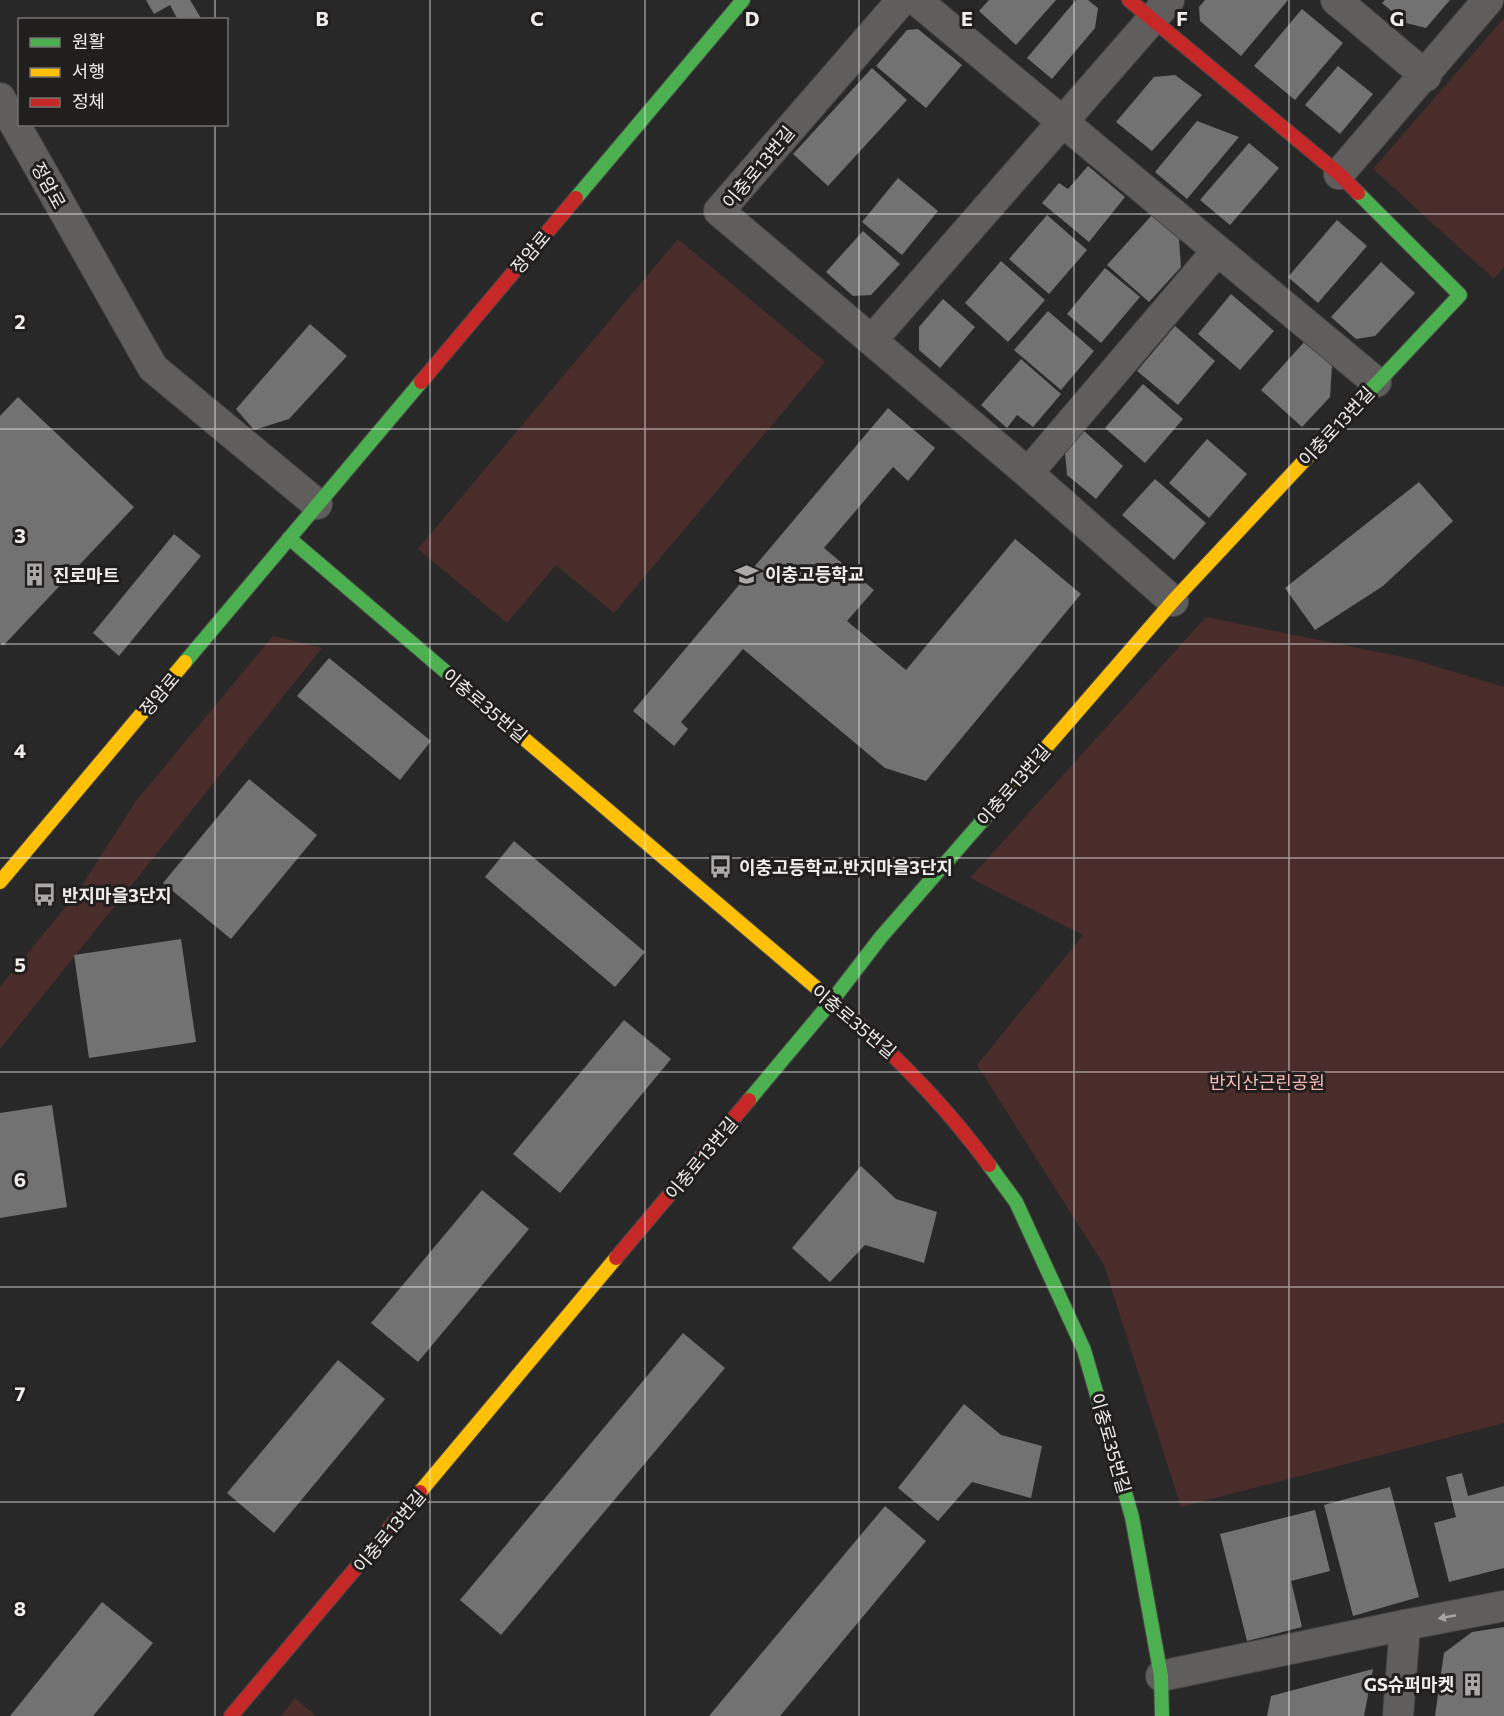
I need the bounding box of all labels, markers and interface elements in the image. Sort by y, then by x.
text: B [315,6,329,30]
text: C [530,6,544,30]
text: D [745,6,759,30]
text: E [961,6,973,30]
text: F [1176,6,1188,30]
text: G [1390,6,1404,30]
legend [18,18,228,126]
text: 원활 [72,30,105,52]
text: 서행 [72,60,105,82]
text: 정체 [72,90,105,112]
street label: 이충로13번길 [717,121,799,213]
street label: 정암로 [27,158,71,212]
street label: 정암로 [506,226,554,278]
text: 2 [14,309,26,333]
street label: 이충로13번길 [1294,382,1378,470]
text: 3 [14,523,26,547]
school or university icon: 이충고등학교 [734,561,760,587]
building icon: 진로마트 [22,562,48,588]
place label: 이충고등학교 [765,563,864,585]
place label: 진로마트 [53,564,119,586]
street label: 이충로35번길 [438,663,532,747]
street label: 정암로 [135,668,183,720]
text: 4 [14,738,26,762]
street label: 이충로13번길 [972,740,1054,830]
bus stop icon: 이충고등학교.반지마을3단지 [708,854,734,880]
place label: 이충고등학교.반지마을3단지 [739,856,953,878]
bus stop icon: 반지마을3단지 [31,882,57,908]
place label: 반지마을3단지 [62,884,172,906]
text: 5 [14,952,26,976]
street label: 이충로35번길 [807,979,901,1063]
park label: 반지산근린공원 [1209,1071,1325,1093]
street label: 이충로13번길 [660,1112,742,1204]
text: 6 [14,1167,26,1191]
text: 7 [15,1381,26,1405]
street label: 이충로35번길 [1086,1390,1136,1496]
street label: 이충로13번길 [348,1485,430,1577]
text: 8 [14,1596,26,1620]
one-way arrow [1437,1613,1456,1622]
building icon: GS슈퍼마켓 [1459,1671,1485,1697]
place label: GS슈퍼마켓 [1364,1673,1454,1695]

